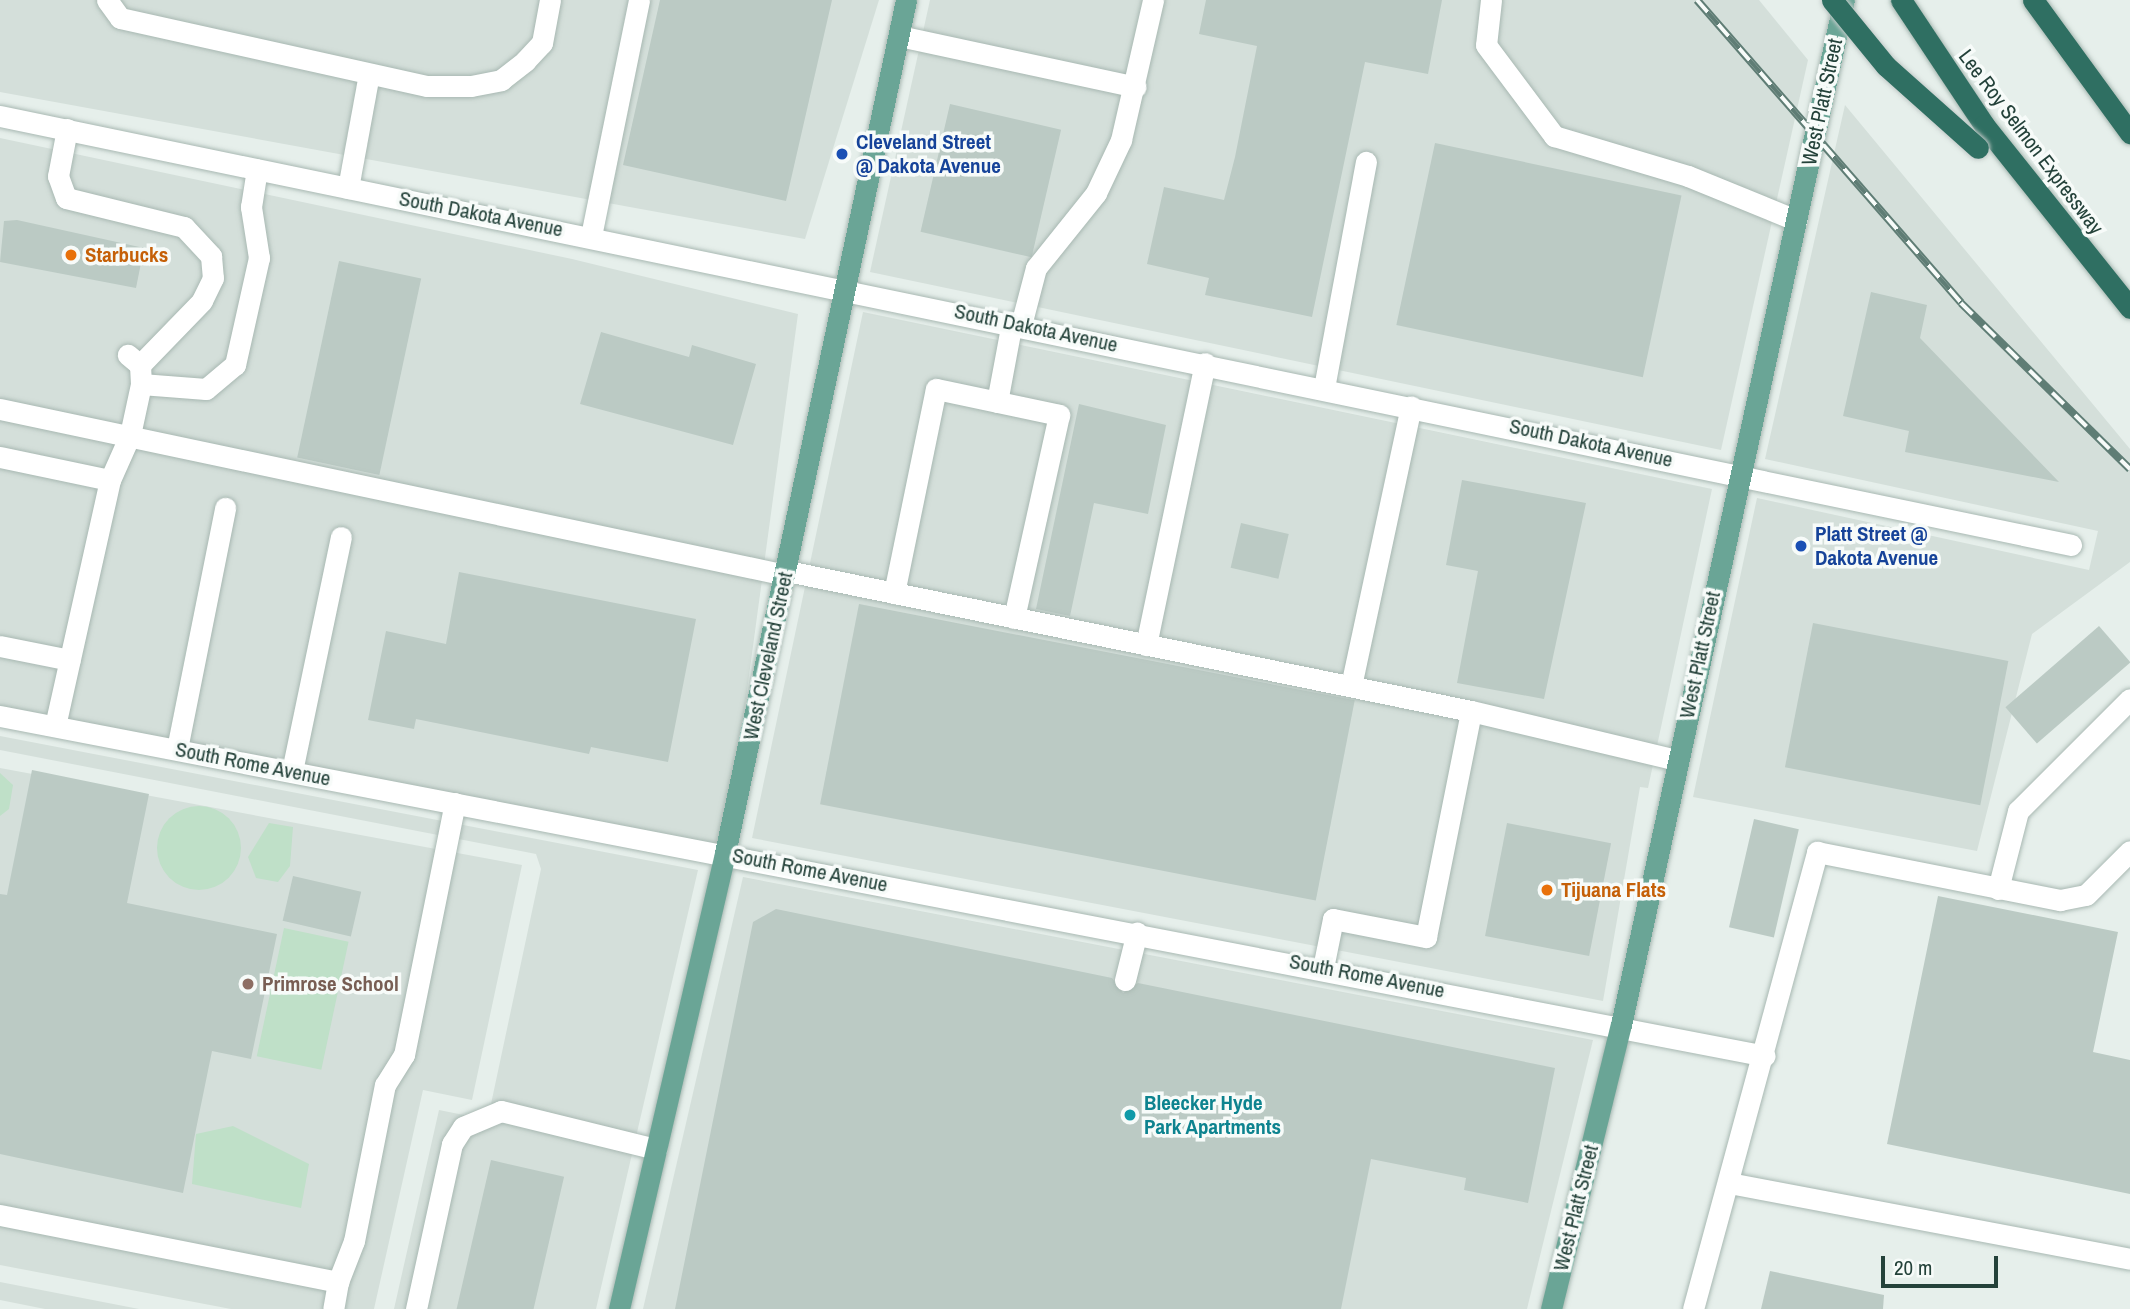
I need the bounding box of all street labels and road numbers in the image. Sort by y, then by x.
street label: West Platt Street [1796,36,1848,168]
street label: Lee Roy Selmon Expressway [1953,45,2109,239]
street label: South Dakota Avenue [397,186,565,242]
street label: South Dakota Avenue [952,298,1120,358]
street label: South Dakota Avenue [1507,413,1675,473]
street label: West Cleveland Street [738,570,798,742]
street label: West Platt Street [1674,589,1726,721]
street label: South Rome Avenue [173,736,333,792]
street label: South Rome Avenue [730,842,890,898]
street label: South Rome Avenue [1287,948,1447,1004]
street label: West Platt Street [1548,1142,1604,1274]

